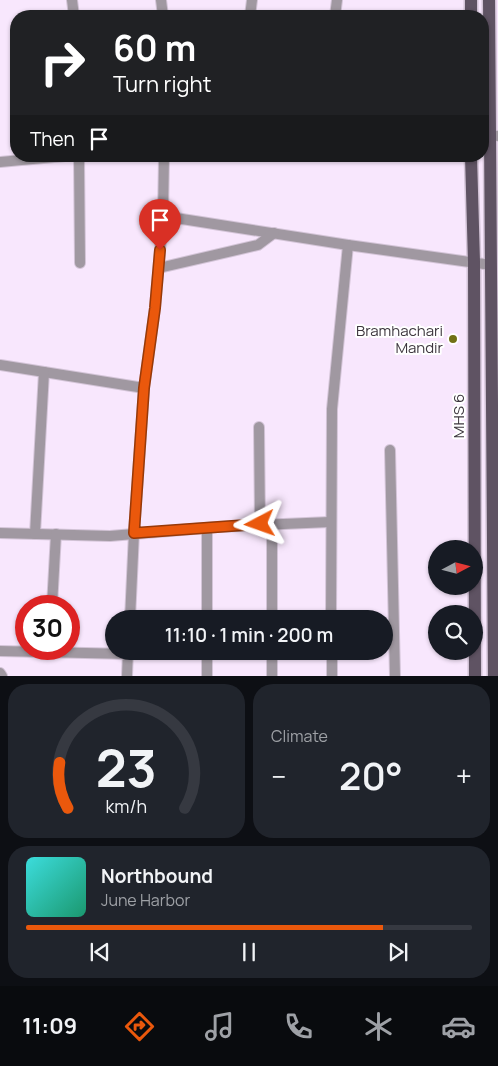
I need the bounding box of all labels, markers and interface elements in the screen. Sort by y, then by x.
text: 60 m [113,24,196,72]
icon: right [30,30,95,95]
text: Turn right [113,69,211,99]
icon: arrive [85,125,113,153]
text: Then [30,126,75,152]
pin [139,199,181,250]
icon: arrive [146,206,174,234]
place label: Bramhachari Mandir [356,320,444,358]
marker: Bramhachari Mandir [447,333,459,345]
street label: MHS 6 [448,394,469,438]
position arrow [233,497,285,549]
north arrow [428,540,482,595]
map controls [428,540,483,660]
speed limit sign: 30 [15,595,80,660]
button: search [428,605,483,660]
text: 11:10 · 1 min · 200 m [165,622,333,648]
text: Climate [271,725,328,747]
text: 23 [96,732,157,803]
text: 20° [339,749,403,801]
text: − [271,757,286,795]
text: + [456,757,472,795]
text: km/h [106,794,147,818]
text: Northbound [101,863,213,889]
text: June Harbor [101,889,190,911]
icon: previous [86,938,114,966]
icon: pause [235,938,263,966]
icon: next [384,938,412,966]
icon: directions [122,1009,157,1044]
icon: music [202,1009,237,1044]
icon: phone [281,1009,316,1044]
icon: climate [361,1009,396,1044]
icon: car [441,1009,476,1044]
text: 11:09 [22,1011,77,1041]

